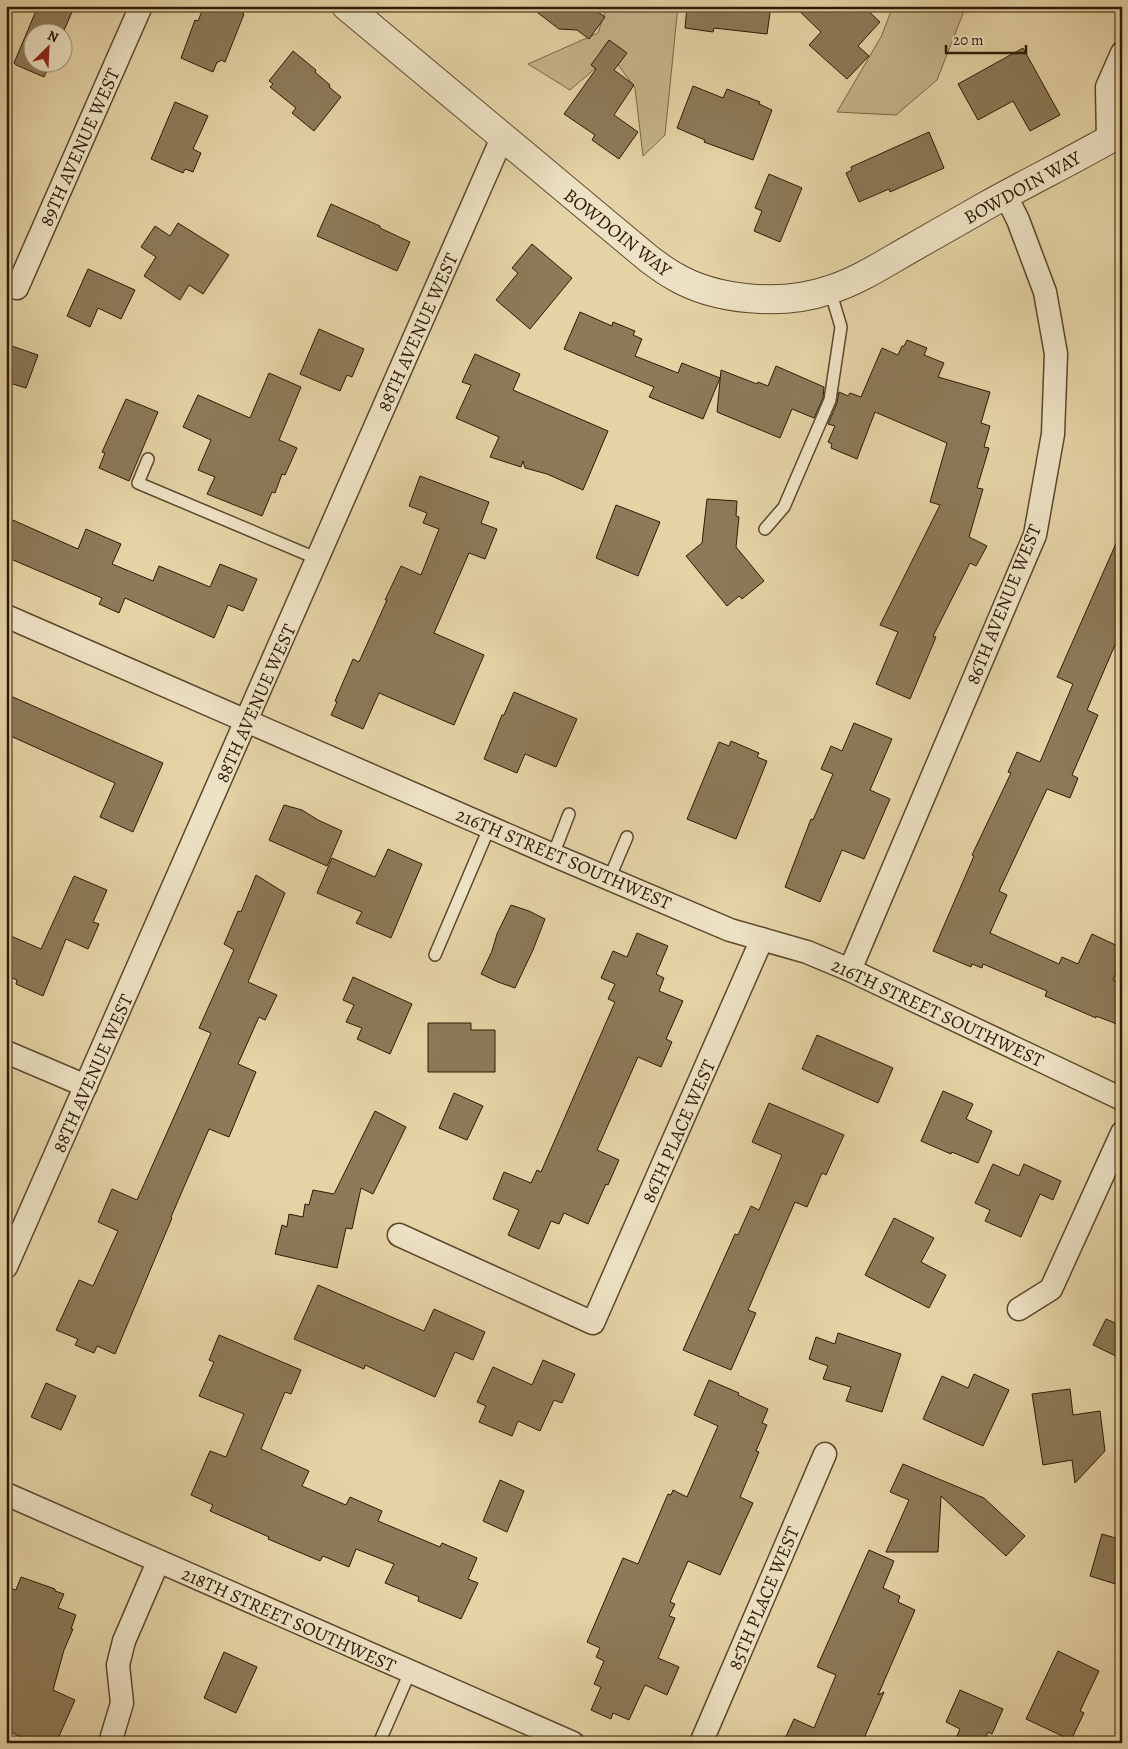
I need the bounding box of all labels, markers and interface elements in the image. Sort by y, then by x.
north arrow [22,22,72,72]
scale bar [946,22,1026,54]
text: N [45,26,62,47]
text: 20 m [953,30,984,50]
street label: 89TH AVENUE WEST [33,64,127,231]
street label: BOWDOIN WAY [959,145,1086,231]
street label: BOWDOIN WAY [558,183,677,283]
street label: 88TH AVENUE WEST [371,248,465,416]
street label: 86TH AVENUE WEST [960,520,1048,688]
street label: 88TH AVENUE WEST [209,619,303,787]
street label: 216TH STREET SOUTHWEST [452,802,676,916]
street label: 216TH STREET SOUTHWEST [827,952,1049,1074]
street label: 88TH AVENUE WEST [46,989,140,1157]
street label: 86TH PLACE WEST [636,1055,722,1207]
street label: 85TH PLACE WEST [722,1522,806,1674]
street label: 218TH STREET SOUTHWEST [177,1561,400,1679]

